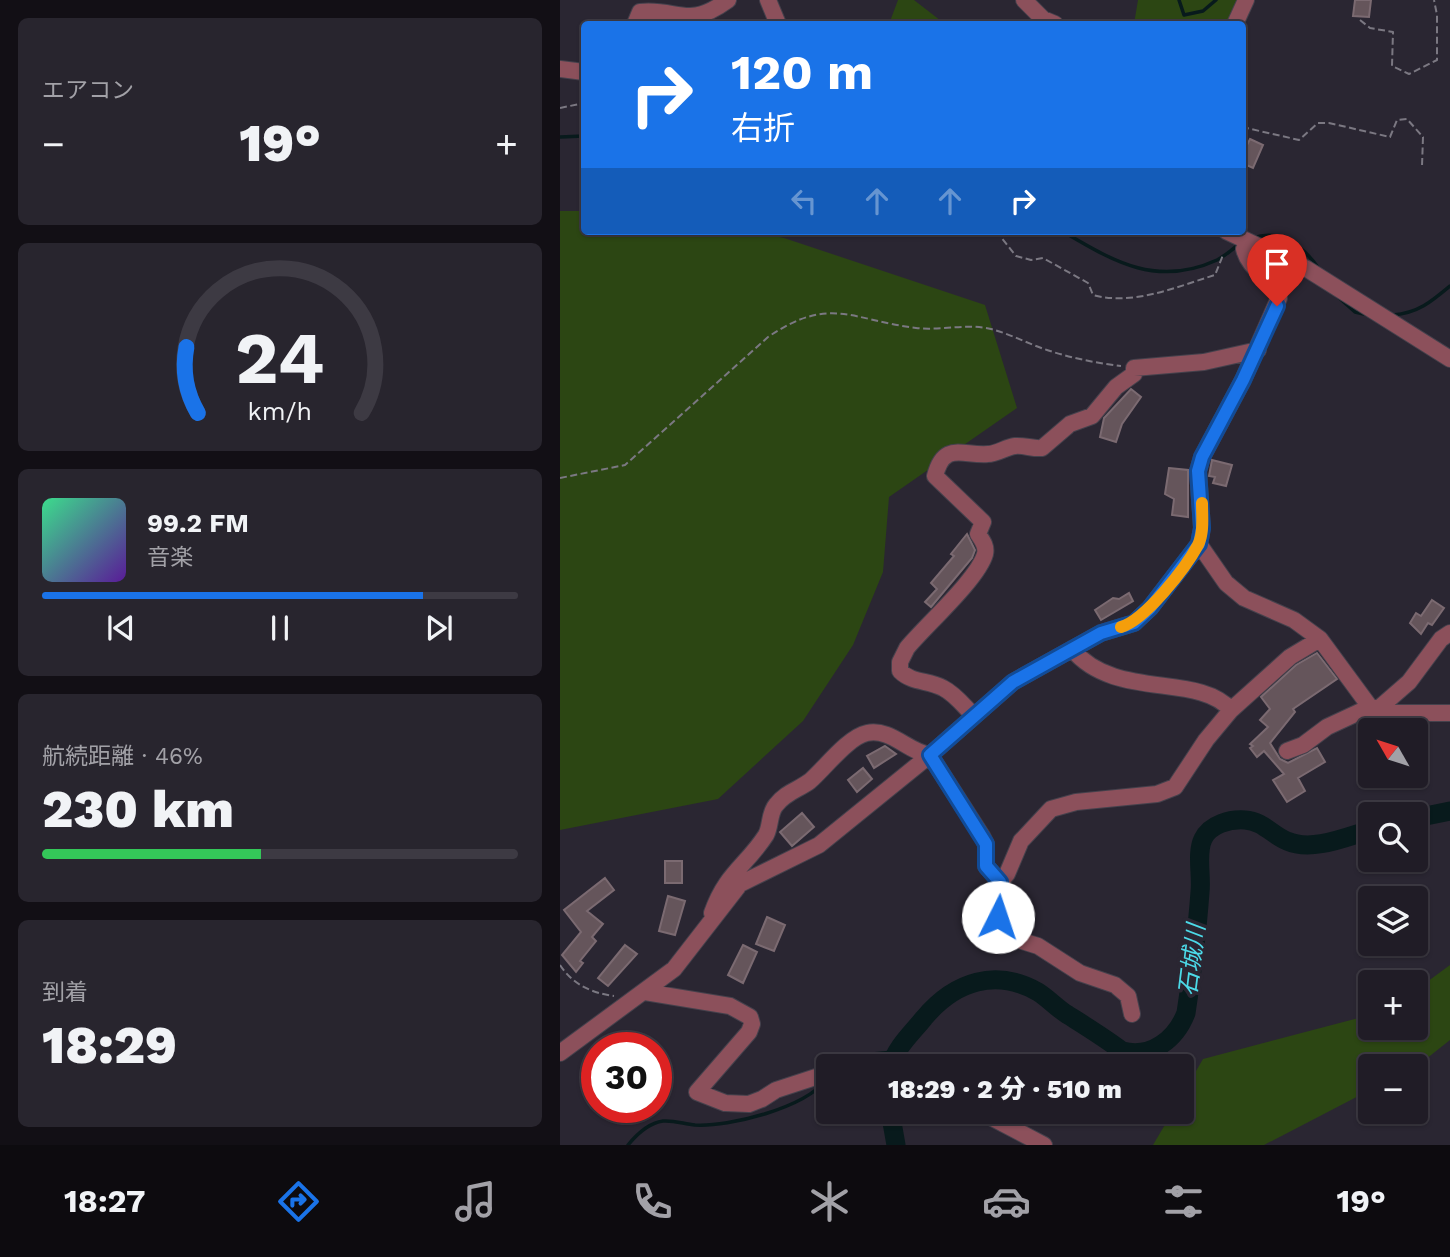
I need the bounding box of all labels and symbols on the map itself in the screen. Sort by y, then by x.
pin [1247,234,1307,306]
north arrow [1358,718,1428,788]
position arrow [961,880,1035,954]
water label: 石城川 [1174,920,1211,997]
speed limit sign: 30 [581,1032,672,1123]

